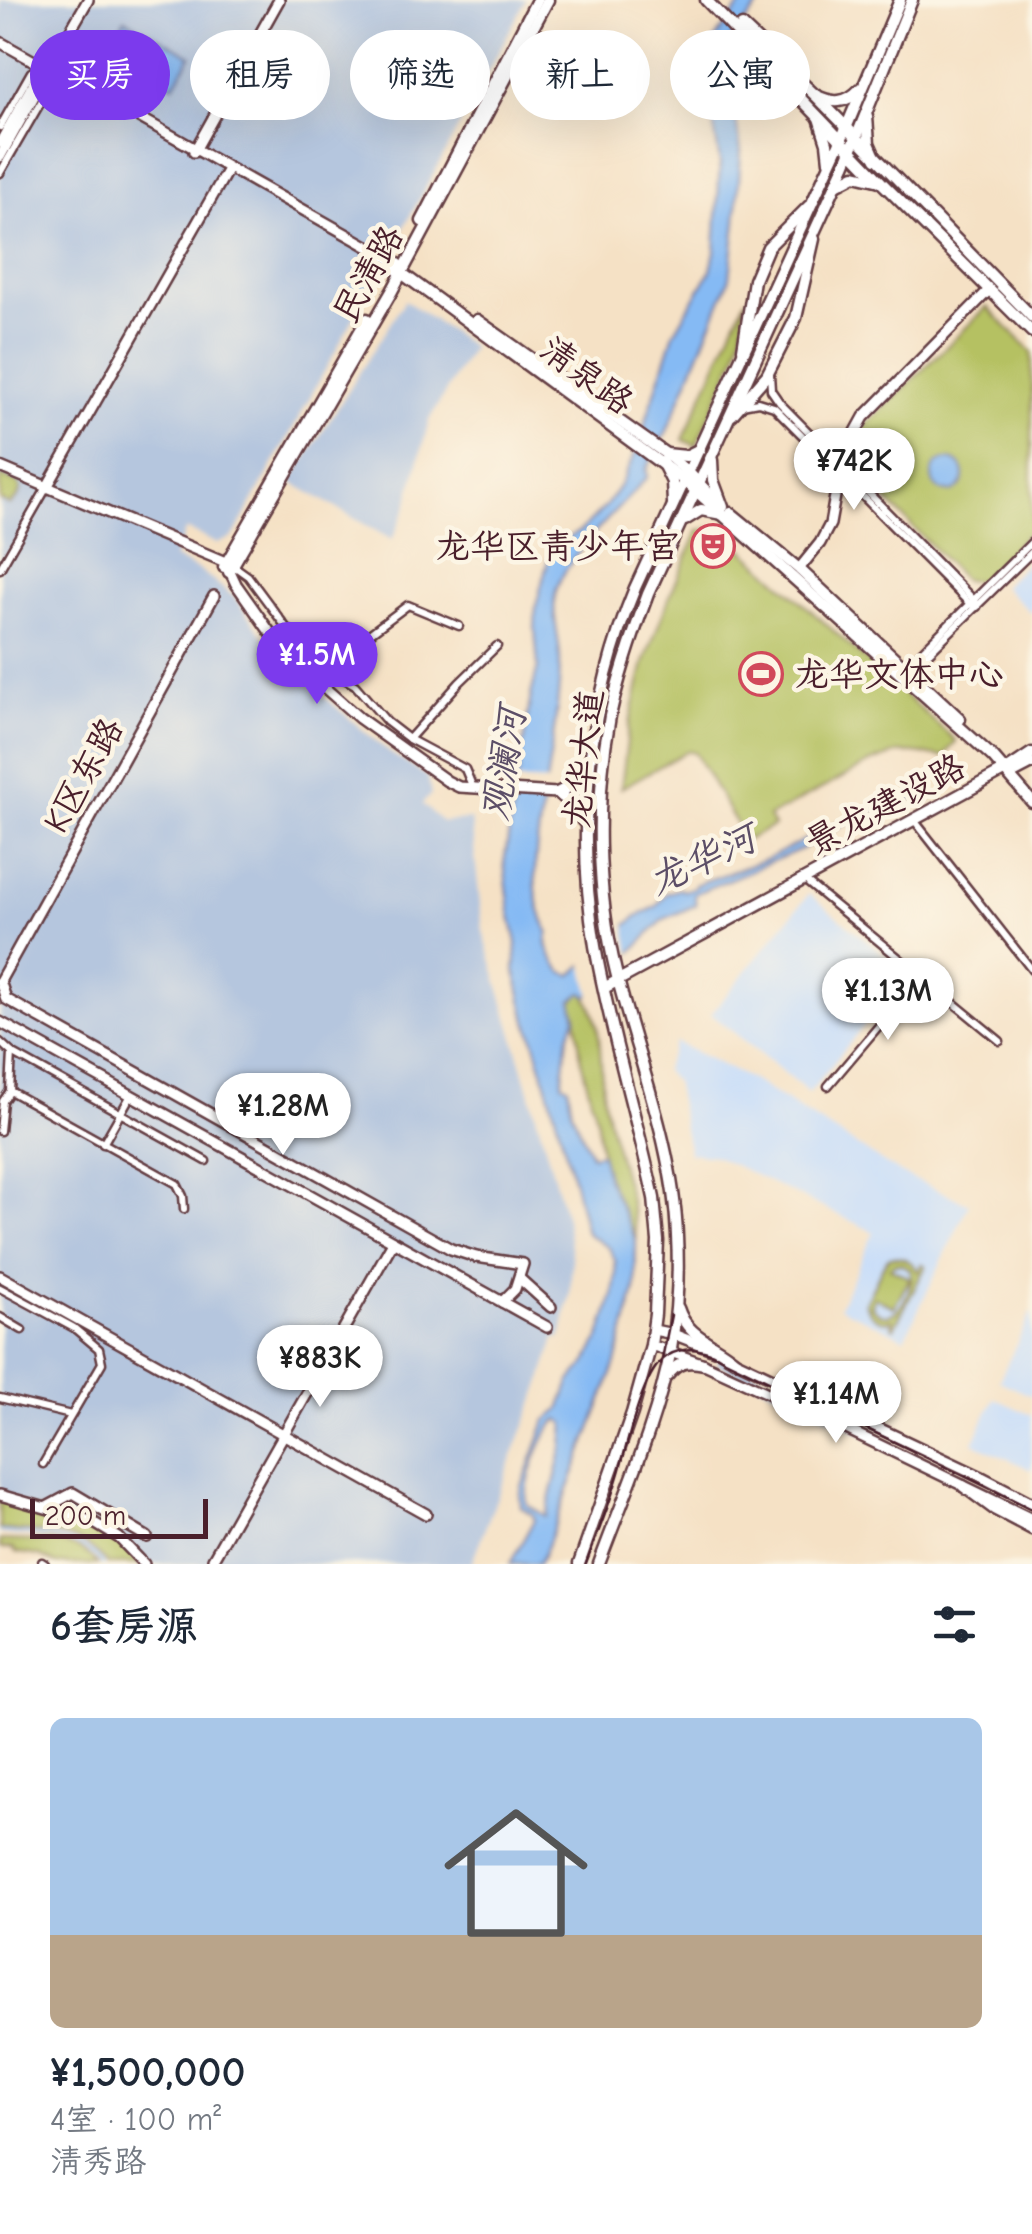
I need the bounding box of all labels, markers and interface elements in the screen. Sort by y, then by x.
chip: 买房 [30,30,170,120]
chip: 租房 [190,30,330,120]
chip: 筛选 [350,30,490,120]
chip: 新上 [510,30,650,120]
chip: 公寓 [670,30,810,120]
street label: 民清路 [325,218,412,330]
street label: 清泉路 [532,328,641,423]
pin: ¥742K [784,428,924,513]
text: ¥742K [816,442,892,479]
theatre icon: 龙华区青少年宫 [690,523,736,569]
place label: 龙华区青少年宫 [435,526,680,567]
pin: ¥1.5M [247,622,387,707]
text: ¥1.5M [279,636,355,673]
sports icon: 龙华文体中心 [738,651,784,697]
place label: 龙华文体中心 [794,654,1004,695]
street label: 龙华大道 [556,687,611,831]
water label: 观澜河 [473,698,536,824]
street label: K区东路 [35,711,132,840]
street label: 景龙建设路 [798,745,972,864]
water label: 龙华河 [641,813,769,904]
pin: ¥1.13M [807,958,969,1043]
text: ¥1.13M [844,972,932,1009]
pin: ¥1.28M [202,1073,364,1158]
text: ¥1.28M [237,1087,329,1124]
pin: ¥883K [250,1325,390,1410]
text: ¥883K [279,1339,361,1376]
pin: ¥1.14M [755,1361,917,1446]
text: ¥1.14M [792,1375,880,1412]
scale bar [30,1494,208,1538]
text: 200 m [45,1500,126,1532]
icon: filters [927,1597,982,1652]
text: 6套房源 [50,1602,198,1651]
icon: home [426,1783,606,1963]
text: ¥1,500,000 [50,2048,246,2097]
text: 4室 · 100 m² [50,2101,221,2138]
text: 清秀路 [50,2143,146,2180]

